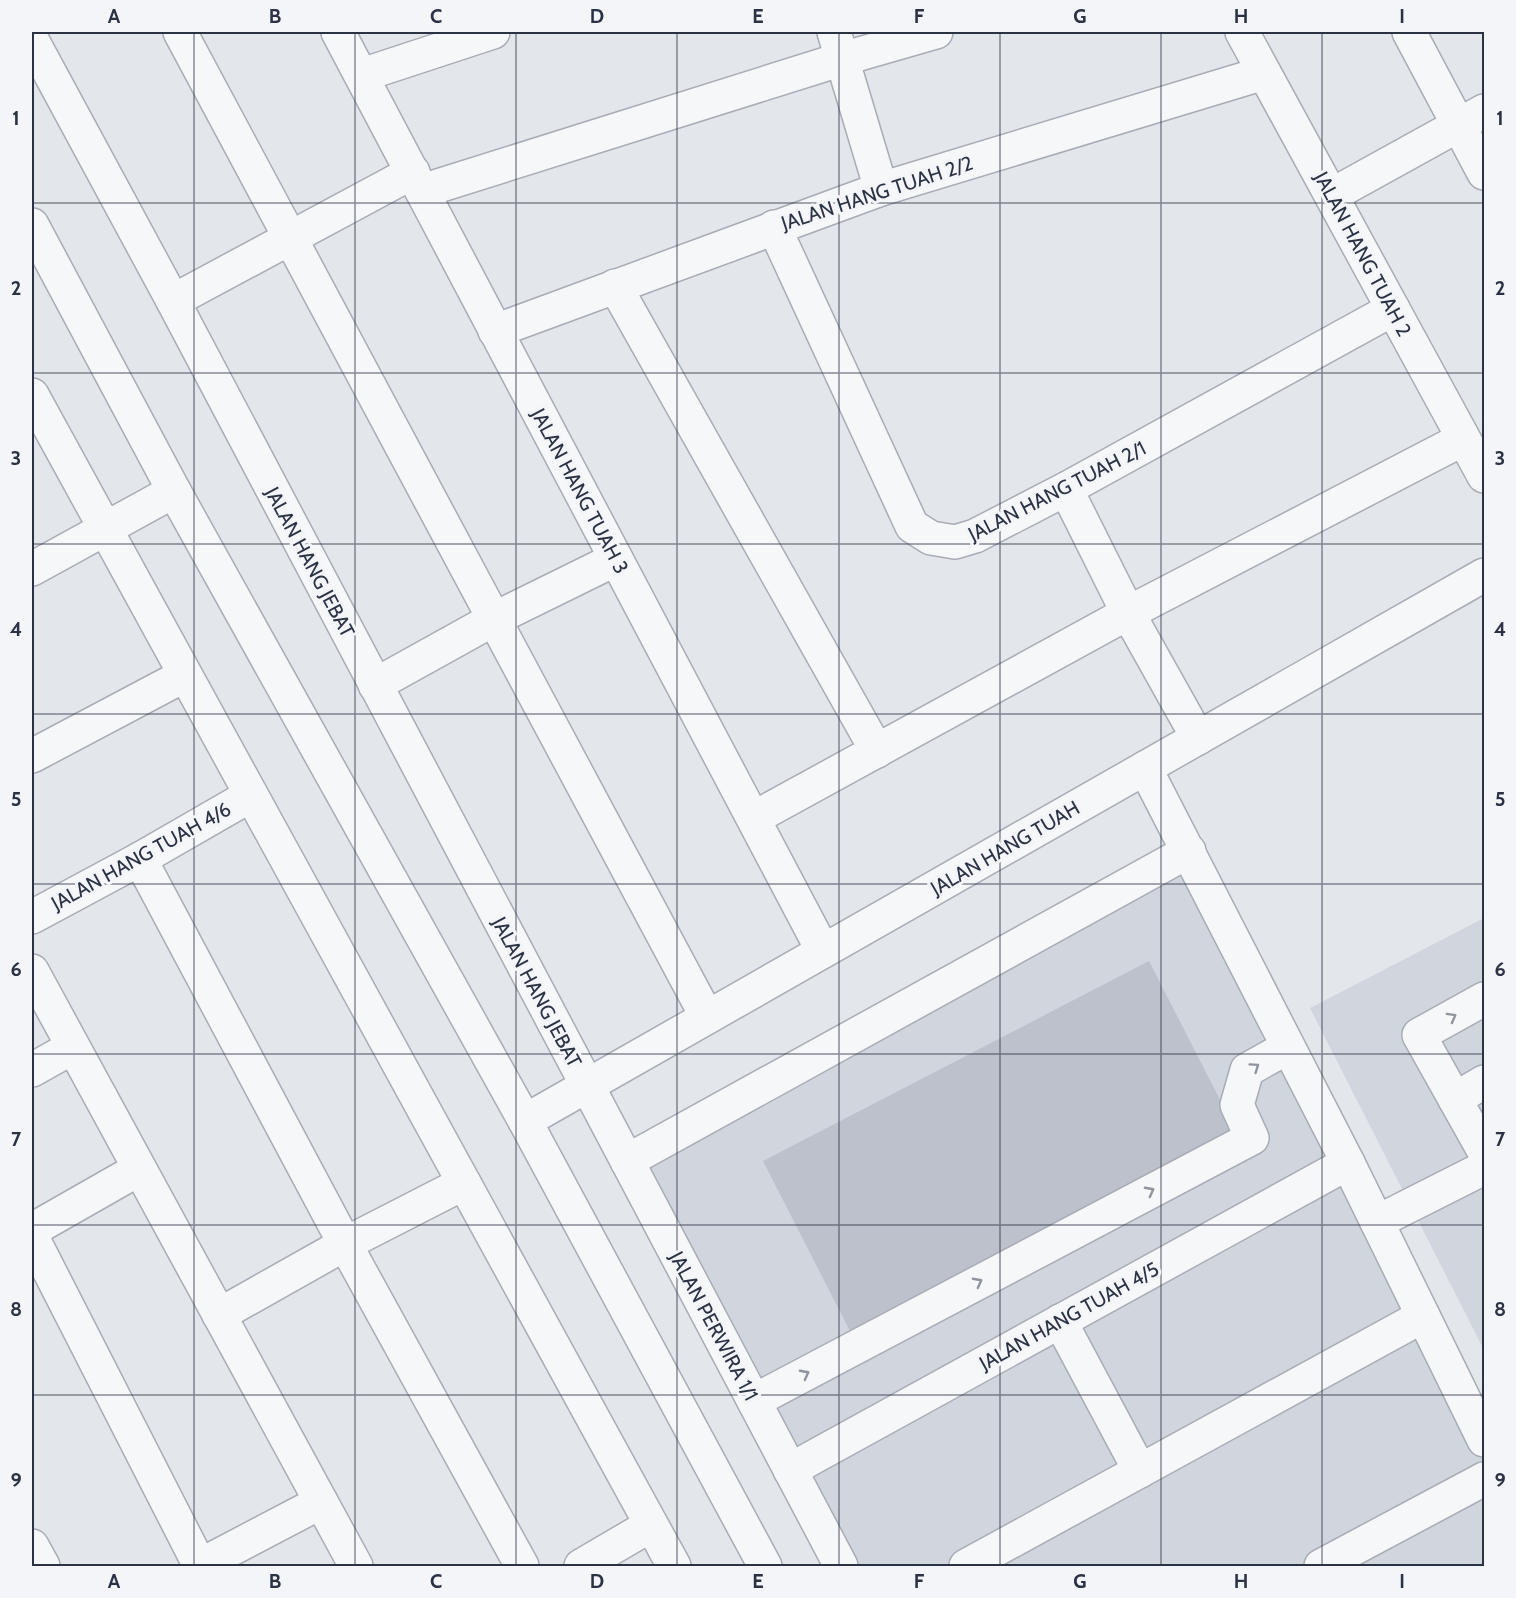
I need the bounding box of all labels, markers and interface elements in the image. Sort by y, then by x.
text: A [108,4,121,28]
text: B [269,4,281,28]
text: C [430,4,442,28]
text: D [590,4,604,28]
text: E [752,4,764,28]
text: F [914,4,925,28]
text: G [1073,4,1087,28]
text: H [1234,4,1248,28]
text: I [1399,4,1405,28]
text: 1 [12,106,20,130]
text: 1 [1496,106,1504,130]
street label: JALAN HANG TUAH 2/2 [777,151,976,236]
street label: JALAN HANG TUAH 2 [1309,167,1417,340]
text: 2 [11,276,21,300]
text: 2 [1495,276,1505,300]
street label: JALAN HANG TUAH 3 [526,404,634,578]
street label: JALAN HANG TUAH 2/1 [963,436,1150,547]
text: 3 [11,446,21,470]
text: 3 [1495,446,1505,470]
street label: JALAN HANG JEBAT [260,482,360,642]
text: 4 [10,617,22,641]
text: 4 [1494,617,1506,641]
text: 5 [11,787,21,811]
text: 5 [1495,787,1505,811]
street label: JALAN HANG TUAH [925,796,1084,901]
street label: JALAN HANG TUAH 4/6 [46,797,235,916]
street label: JALAN HANG JEBAT [487,912,587,1072]
text: 6 [10,957,22,981]
text: 6 [1494,957,1506,981]
one-way arrow [1446,1013,1456,1024]
one-way arrow [1248,1063,1259,1074]
text: 7 [11,1127,22,1151]
text: 7 [1495,1127,1506,1151]
one-way arrow [1144,1187,1155,1199]
street label: JALAN PERWIRA 1/1 [664,1246,763,1405]
street label: JALAN HANG TUAH 4/5 [974,1257,1163,1376]
one-way arrow [971,1278,982,1290]
text: 8 [10,1297,22,1321]
text: 8 [1494,1297,1506,1321]
one-way arrow [799,1369,810,1381]
text: 9 [10,1468,22,1492]
text: 9 [1494,1468,1506,1492]
text: A [108,1569,121,1593]
text: B [269,1569,281,1593]
text: C [430,1569,442,1593]
text: D [590,1569,604,1593]
text: E [752,1569,764,1593]
text: F [914,1569,925,1593]
text: G [1073,1569,1087,1593]
text: H [1234,1569,1248,1593]
text: I [1399,1569,1405,1593]

